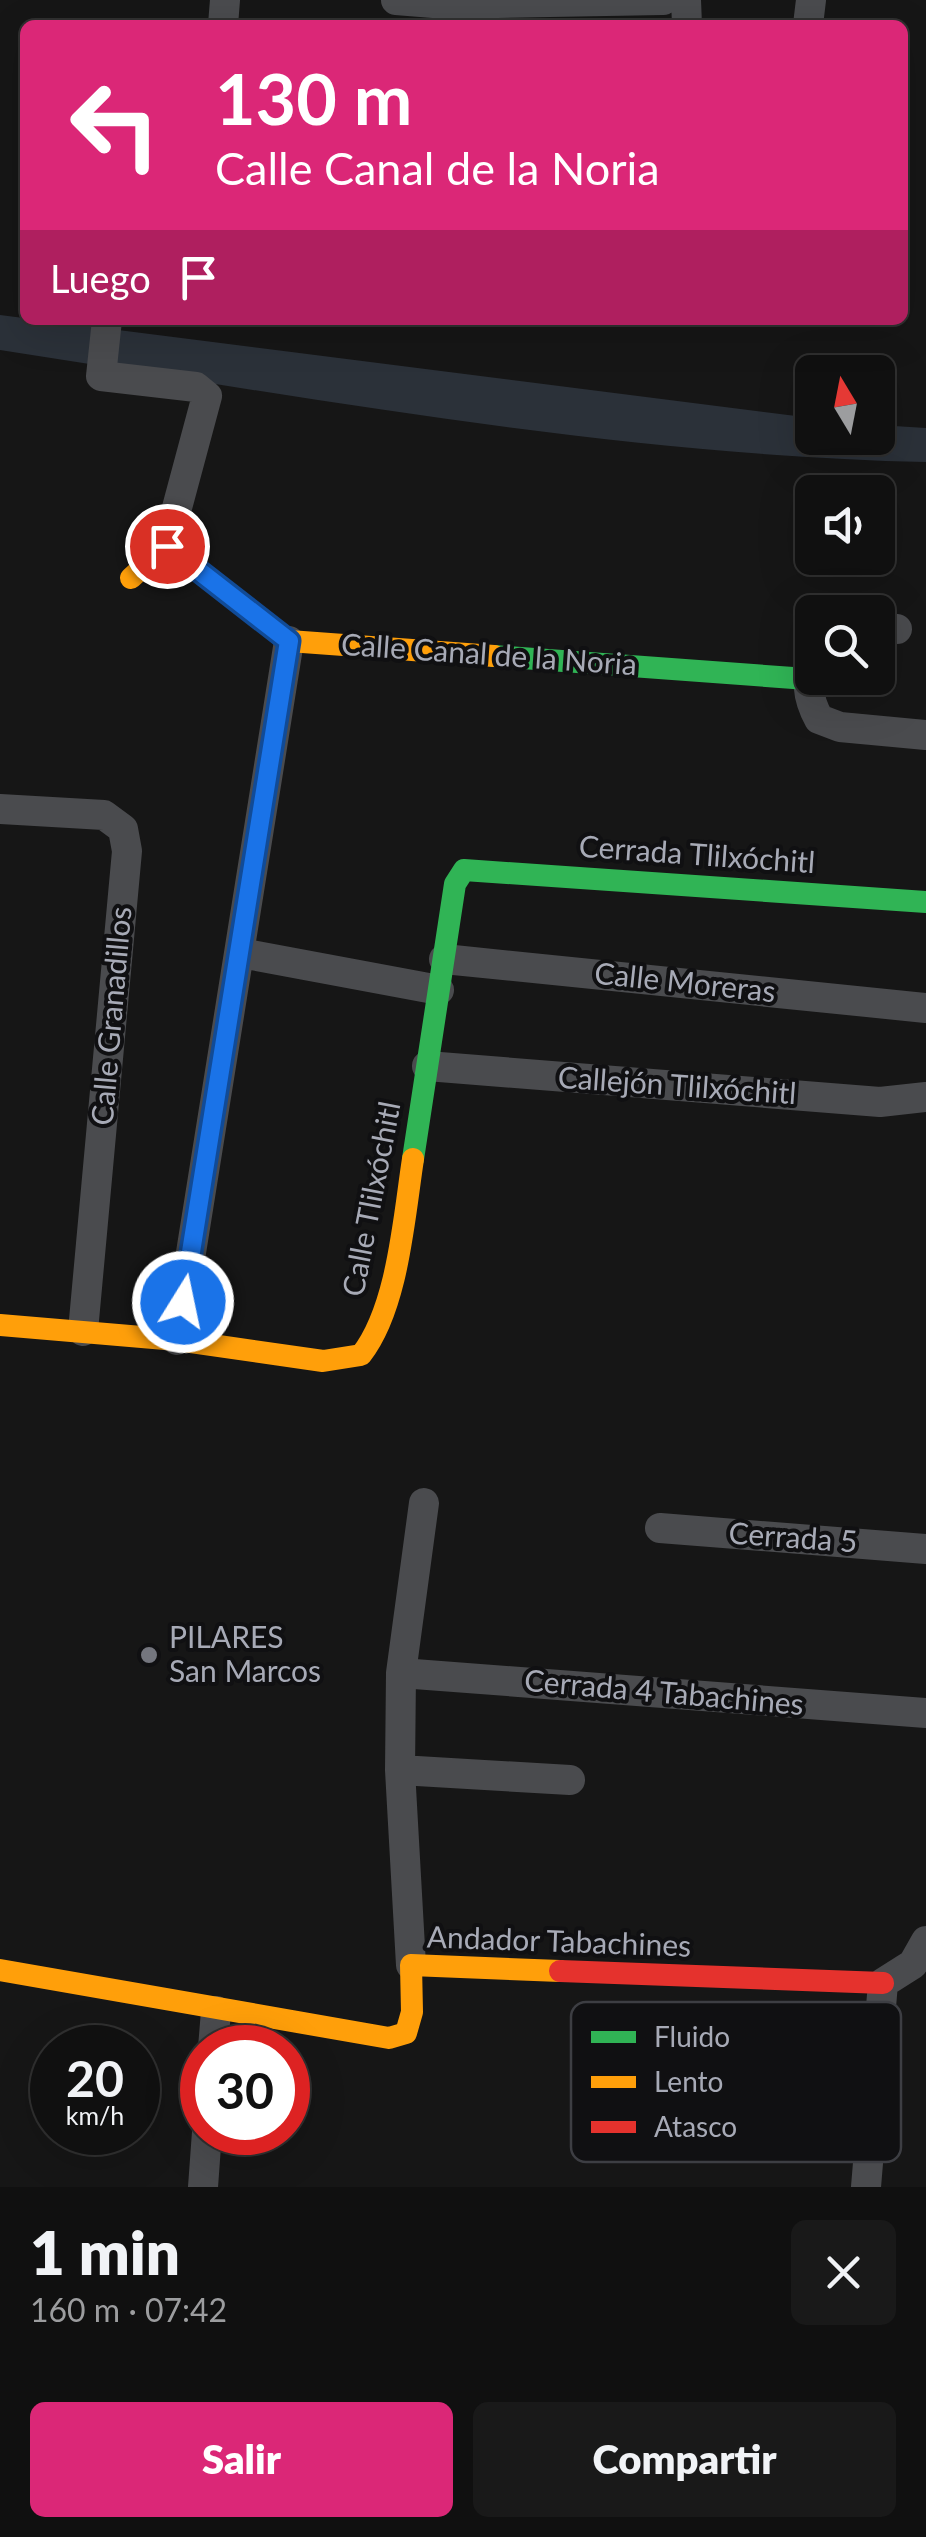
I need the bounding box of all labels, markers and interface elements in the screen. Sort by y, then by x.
text: 130 m [215,56,412,140]
icon: left [50,60,180,190]
text: Calle Canal de la Noria [215,141,660,195]
icon: arrive [171,250,226,305]
text: Luego [50,255,151,301]
north arrow [795,355,895,455]
map controls [795,355,895,695]
button: sound [795,475,895,575]
pin [125,504,210,589]
icon: arrive [140,519,195,574]
button: search [795,595,895,695]
street label: Calle Canal de la Noria [340,625,638,681]
street label: Cerrada Tlilxóchitl [578,827,816,879]
street label: Calle Granadillos [83,905,138,1127]
street label: Calle Moreras [593,954,777,1008]
street label: Callejón Tlilxóchitl [557,1058,798,1110]
street label: Calle Tlilxóchitl [333,1098,407,1299]
position arrow [131,1250,235,1354]
street label: Cerrada 5 [728,1514,859,1558]
place label: PILARES San Marcos [169,1618,321,1688]
marker: PILARES San Marcos [138,1644,160,1666]
street label: Cerrada 4 Tabachines [523,1661,805,1721]
street label: Andador Tabachines [426,1917,692,1963]
legend [571,2002,901,2162]
text: Fluido [654,2019,730,2053]
speed limit sign: 30 [180,2025,310,2155]
text: 20 [66,2048,124,2108]
text: Lento [654,2064,723,2098]
text: km/h [66,2100,124,2130]
text: Atasco [654,2109,737,2143]
text: 1 min [30,2216,180,2288]
button: close [791,2220,896,2325]
text: 160 m · 07:42 [30,2290,227,2329]
button: Salir [30,2402,453,2517]
button: Compartir [473,2402,896,2517]

